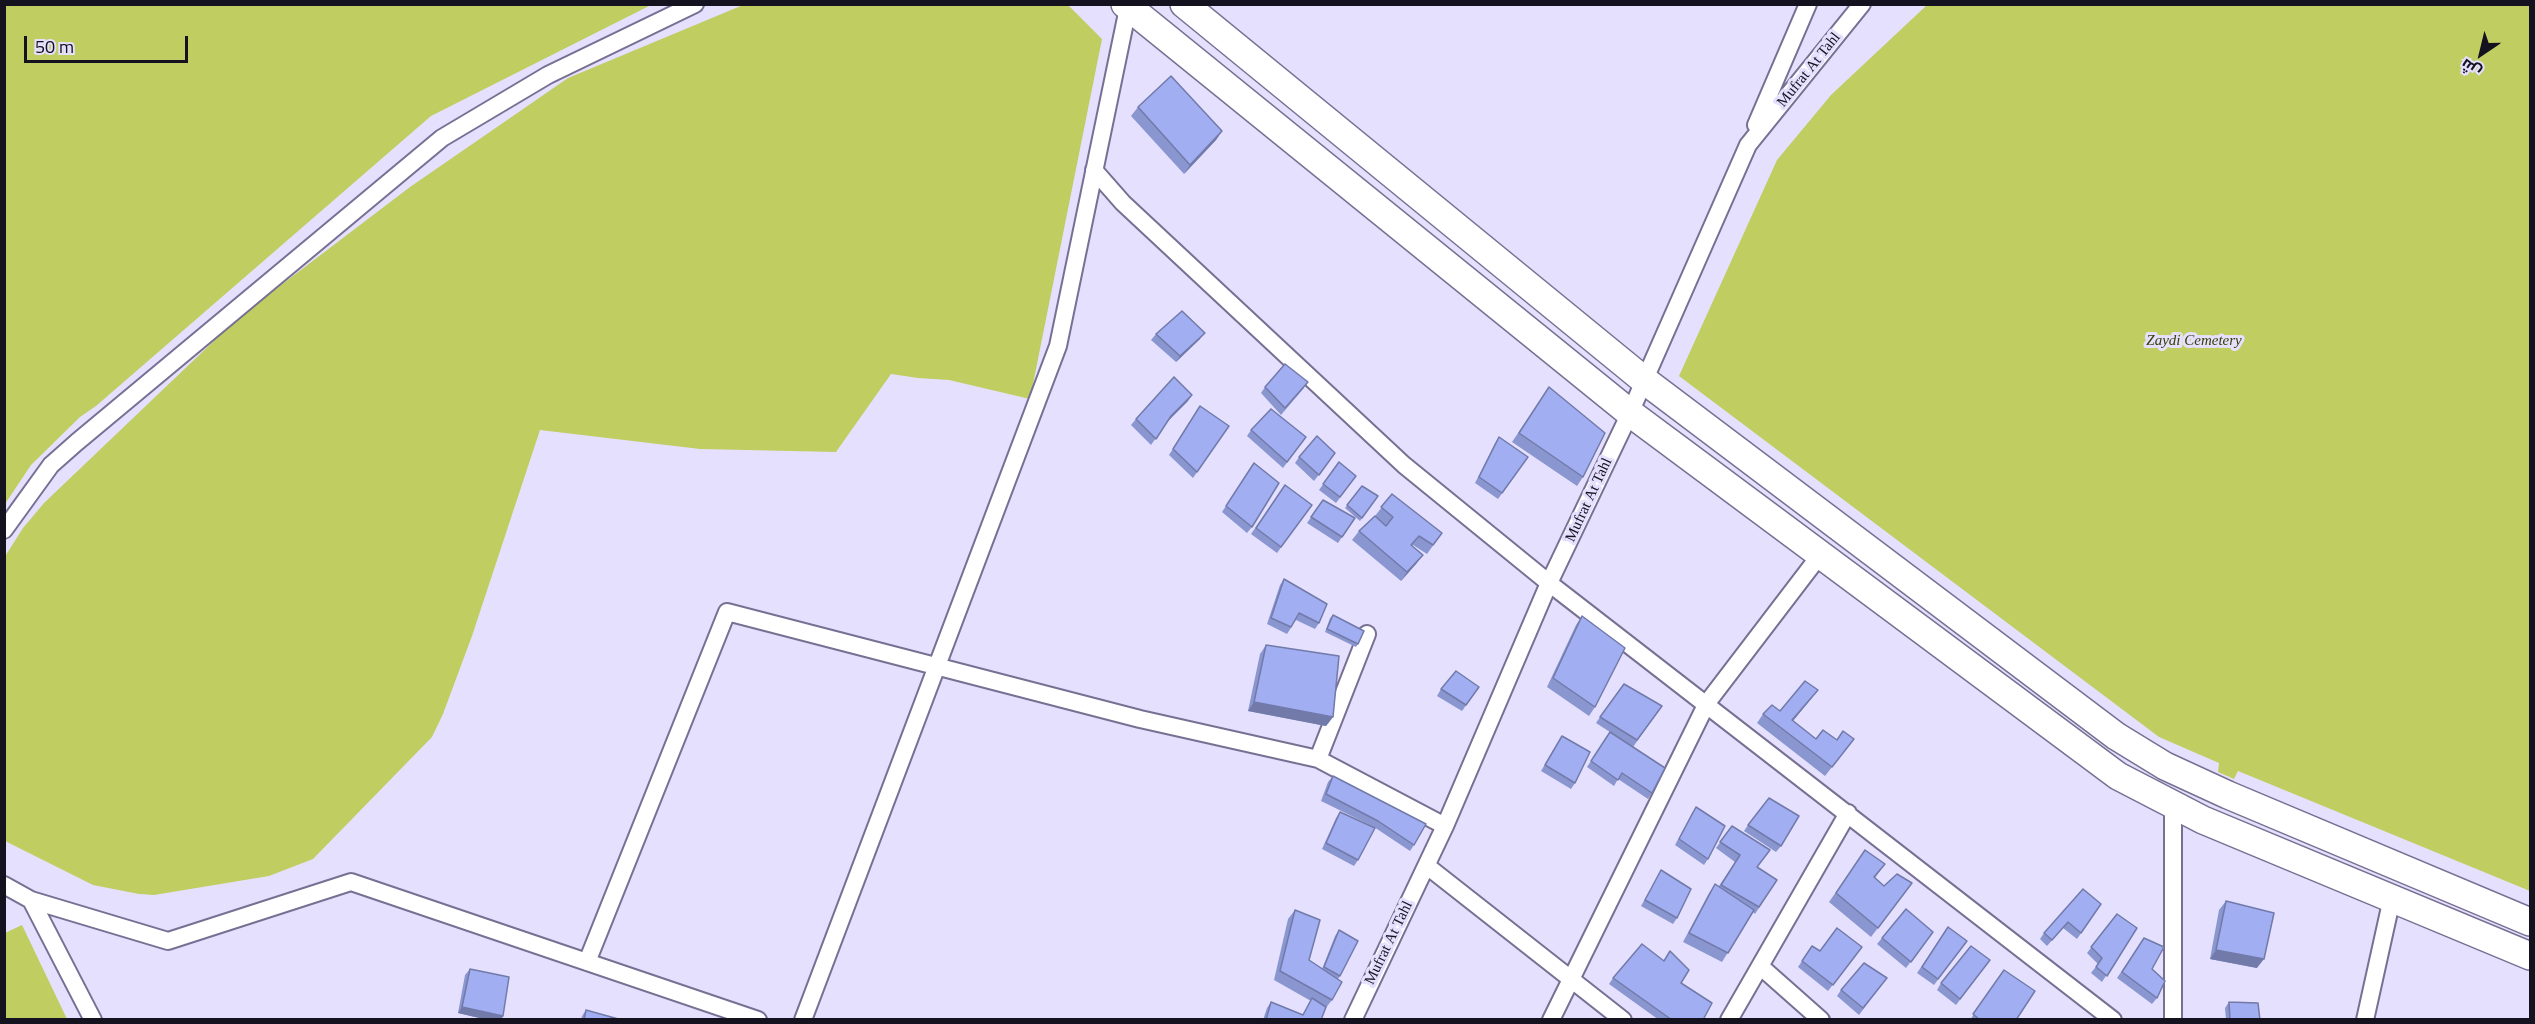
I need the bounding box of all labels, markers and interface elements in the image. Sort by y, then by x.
scale bar [27,24,190,62]
north arrow [2451,24,2511,84]
street label: Mufrat At Tahl [1773,29,1845,111]
text: 50 m [35,30,74,63]
text: ش [2454,51,2488,87]
park label: Zaydi Cemetery [2145,332,2243,350]
street label: Mufrat At Tahl [1562,455,1616,545]
street label: Mufrat At Tahl [1361,898,1417,988]

